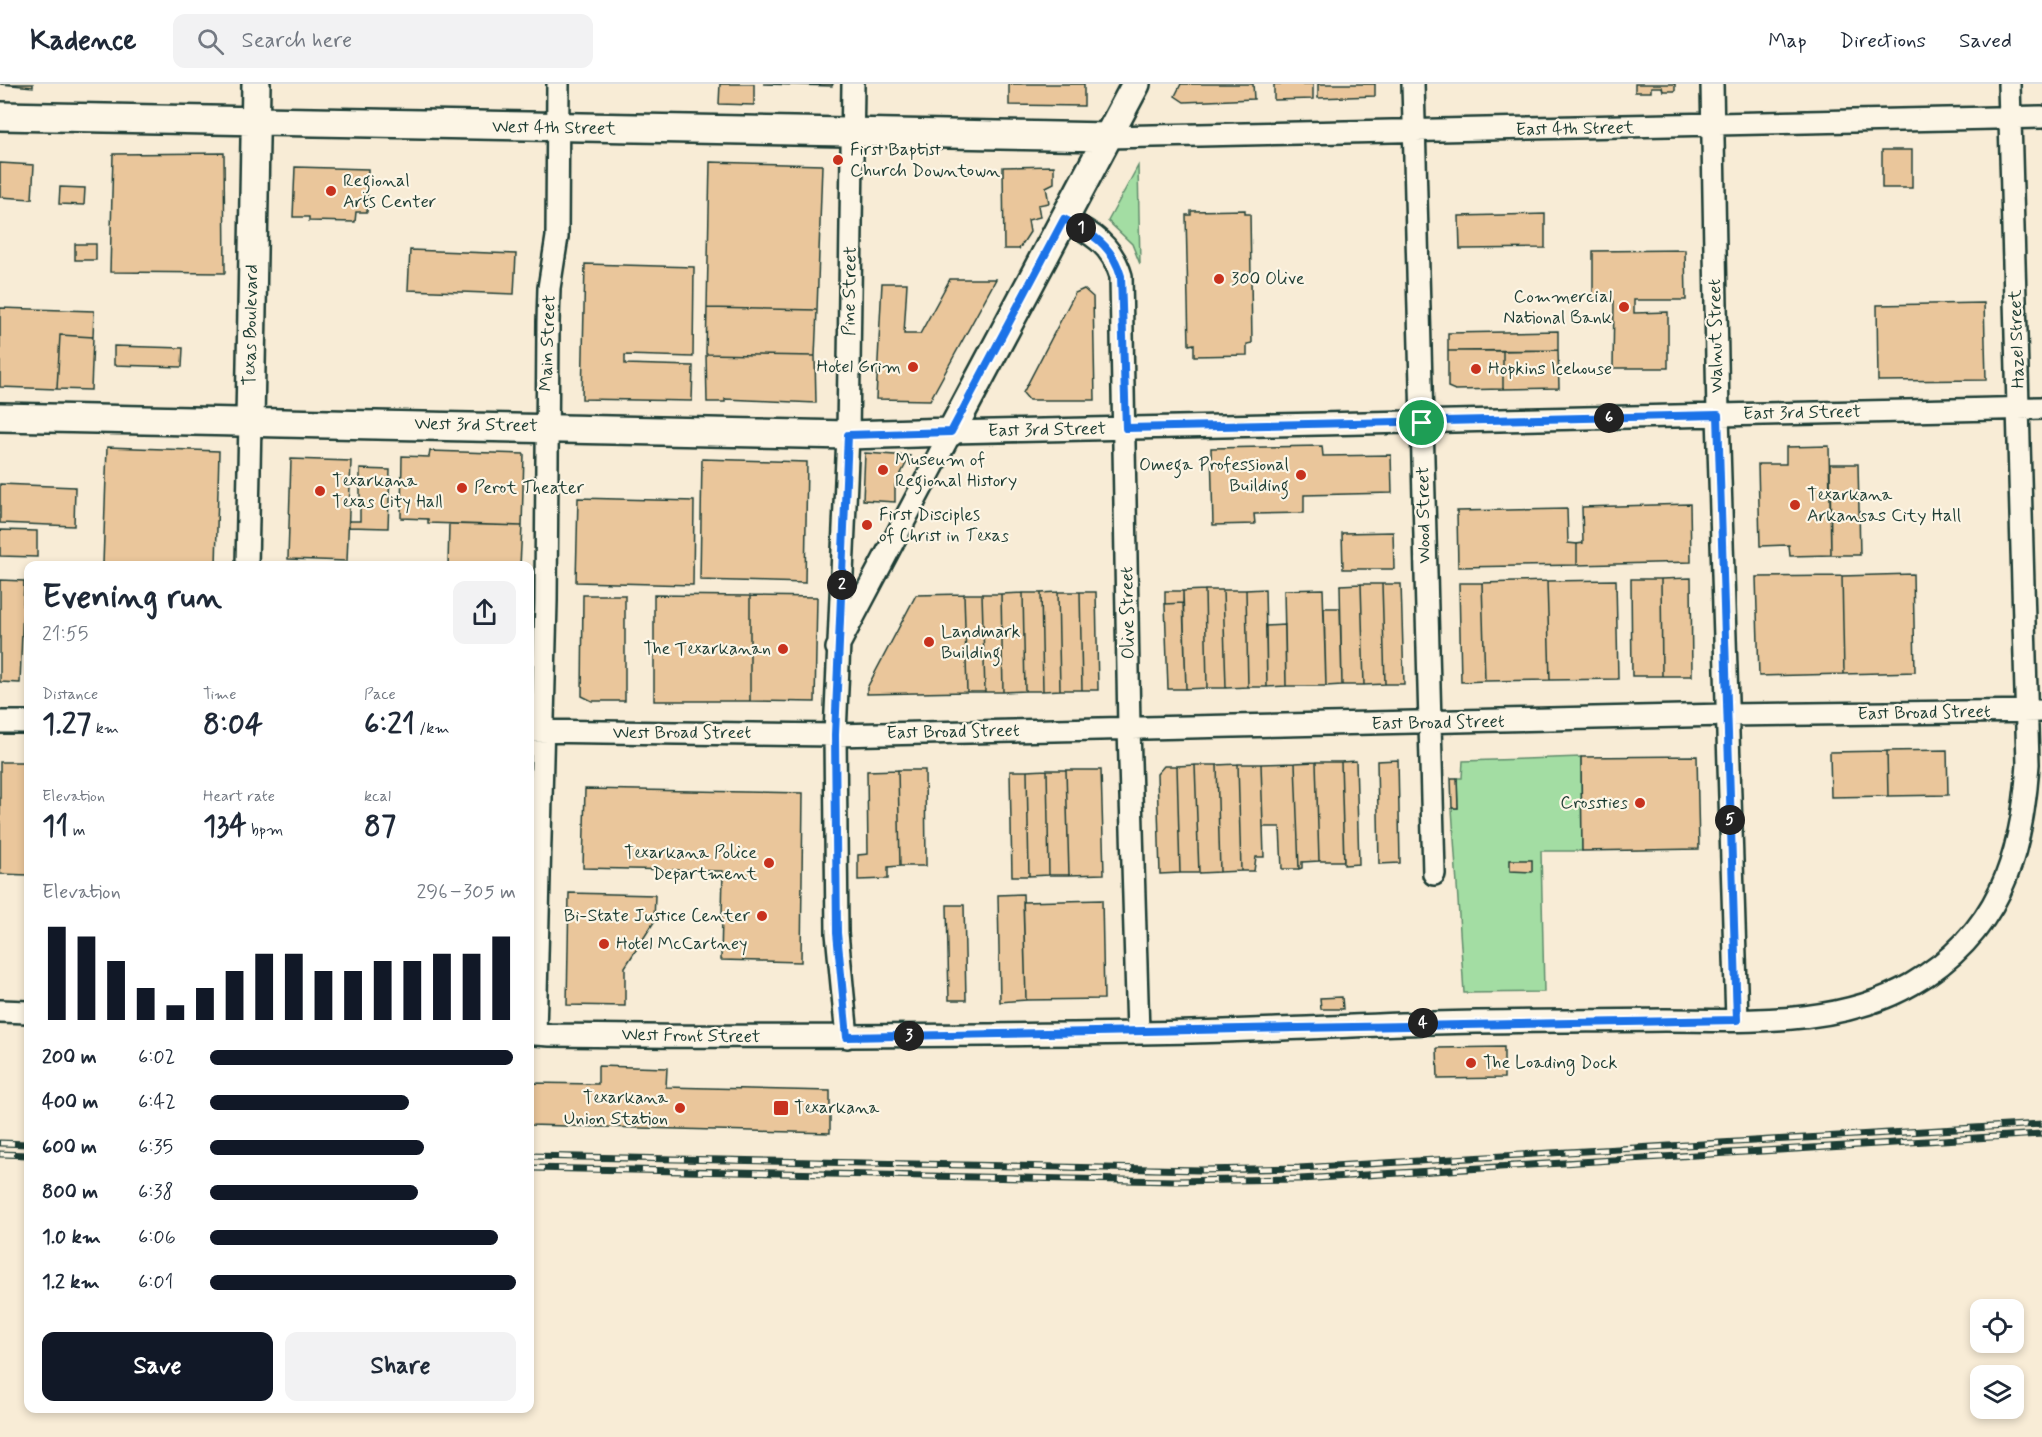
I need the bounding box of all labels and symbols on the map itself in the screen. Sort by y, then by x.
street label: West 4th Street [492,115,617,141]
street label: East 4th Street [1515,116,1635,142]
place label: First Baptist Church Downtown [850,138,1000,183]
marker: First Baptist Church Downtown [831,153,845,167]
place label: Regional Arts Center [343,169,437,214]
marker: Regional Arts Center [324,184,338,198]
pin: 1 [1066,213,1096,243]
street label: Pine Street [837,246,863,336]
street label: Texas Boulevard [238,264,264,386]
place label: 300 Olive [1231,267,1305,291]
marker: 300 Olive [1212,272,1226,286]
street label: Walnut Street [1703,278,1729,393]
place label: Commercial National Bank [1503,285,1612,330]
street label: Hazel Street [2003,289,2031,389]
street label: Main Street [534,294,562,392]
marker: Commercial National Bank [1617,300,1631,314]
place label: Hotel Grim [817,355,901,379]
place label: Hopkins Icehouse [1488,357,1612,381]
marker: Hotel Grim [906,360,920,374]
marker: Hopkins Icehouse [1469,362,1483,376]
pin [1396,397,1447,448]
street label: East 3rd Street [1743,400,1861,426]
pin: 6 [1594,403,1624,433]
street label: West 3rd Street [414,412,538,438]
street label: East 3rd Street [988,417,1106,443]
place label: Museum of Regional History [895,448,1017,495]
place label: Omega Professional Building [1139,453,1289,500]
marker: Museum of Regional History [876,463,890,477]
street label: Wood Street [1411,466,1437,564]
marker: Omega Professional Building [1294,468,1308,482]
place label: Texarkana Texas City Hall [332,469,443,514]
place label: Perot Theater [474,476,584,500]
marker: Perot Theater [455,481,469,495]
place label: Texarkana Arkansas City Hall [1807,483,1961,528]
marker: Texarkana Texas City Hall [313,484,327,498]
marker: Texarkana Arkansas City Hall [1788,498,1802,512]
place label: First Disciples of Christ in Texas [879,503,1009,548]
marker: First Disciples of Christ in Texas [860,518,874,532]
street label: Olive Street [1115,566,1141,660]
pin: 2 [827,570,857,600]
place label: Landmark Building [941,620,1020,667]
marker: Landmark Building [922,635,936,649]
place label: The Texarkanan [643,637,771,661]
marker: The Texarkanan [776,642,790,656]
street label: East Broad Street [1857,700,1991,726]
street label: East Broad Street [1371,710,1505,736]
street label: East Broad Street [886,719,1020,745]
street label: West Broad Street [613,721,751,745]
place label: Crossties [1560,791,1628,815]
marker: Crossties [1633,796,1647,810]
pin: 5 [1715,805,1745,835]
place label: Texarkana Police Department [624,841,757,886]
marker: Texarkana Police Department [762,856,776,870]
place label: Bi-State Justice Center [564,904,751,928]
marker: Bi-State Justice Center [755,909,769,923]
place label: Hotel McCartney [616,932,748,956]
marker: Hotel McCartney [597,937,611,951]
pin: 4 [1408,1008,1438,1038]
pin: 3 [894,1021,924,1051]
street label: West Front Street [621,1023,761,1049]
place label: The Loading Dock [1483,1051,1617,1076]
marker: The Loading Dock [1464,1056,1478,1070]
place label: Texarkana Union Station [564,1086,668,1131]
place label: Texarkana [794,1096,879,1120]
marker: Texarkana [772,1099,790,1117]
marker: Texarkana Union Station [673,1101,687,1115]

